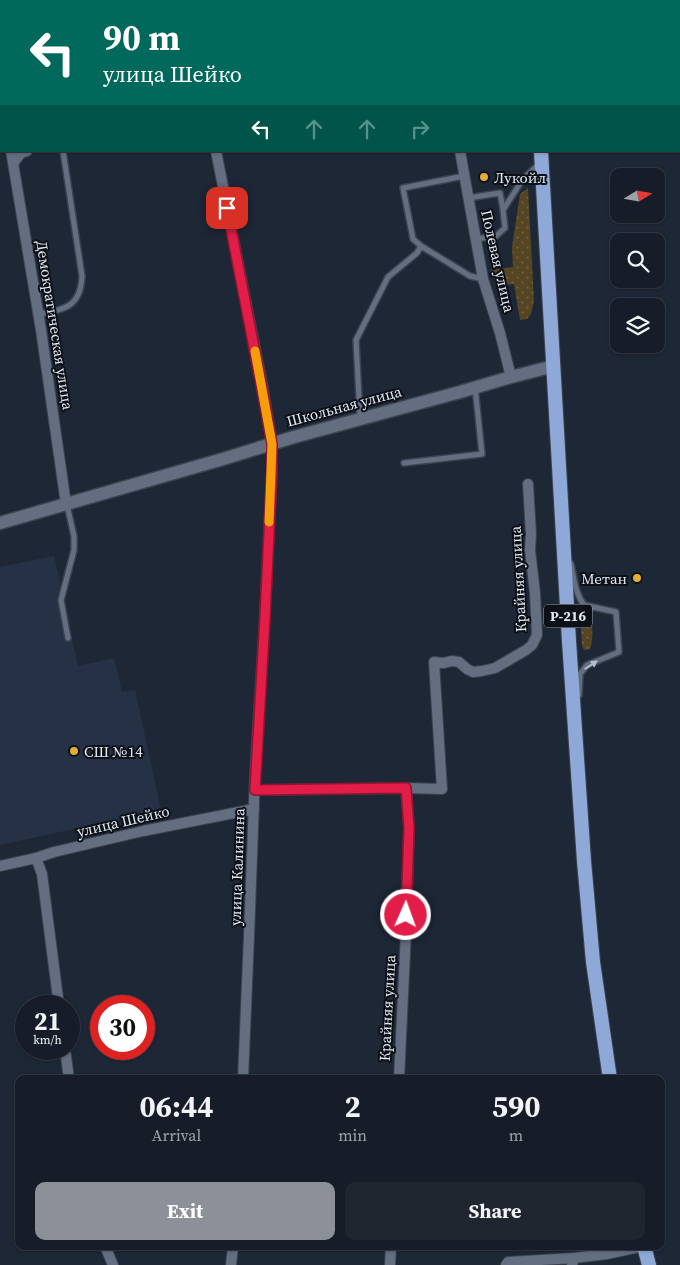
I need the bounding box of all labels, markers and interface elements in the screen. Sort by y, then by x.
text: 90 m [103,14,180,62]
icon: left [20,20,85,85]
text: улица Шейко [103,59,242,89]
icon: left [247,115,275,143]
icon: ahead [300,115,328,143]
icon: ahead [353,115,381,143]
icon: right [406,115,434,143]
place label: Лукойл [494,167,546,188]
north arrow [610,168,665,222]
map controls [610,168,665,353]
marker: Лукойл [478,171,490,183]
pin [206,187,248,229]
icon: arrive [213,194,241,222]
street label: Полевая улица [476,208,520,315]
button: search [610,233,665,288]
street label: Демократическая улица [31,239,79,412]
button: layers [610,298,665,353]
street label: Школьная улица [284,380,404,431]
street label: Крайняя улица [505,525,531,633]
place label: Метан [581,568,627,589]
marker: Метан [631,572,643,584]
road number: Р-216 [544,604,592,628]
one-way arrow [584,660,598,669]
place label: СШ №14 [84,741,143,762]
marker: СШ №14 [68,745,80,757]
street label: улица Шейко [75,800,171,842]
street label: улица Калинина [224,807,250,926]
position arrow [379,888,431,940]
street label: Крайняя улица [374,954,400,1062]
speed limit sign: 30 [90,995,155,1060]
text: 21 [34,1004,61,1038]
text: km/h [33,1032,62,1048]
text: 06:44 [140,1086,214,1127]
text: 2 [344,1086,361,1127]
text: 590 [492,1086,540,1127]
text: Arrival [152,1124,201,1146]
text: min [338,1124,367,1146]
text: m [509,1124,523,1146]
button: Exit [35,1182,335,1240]
button: Share [345,1182,645,1240]

